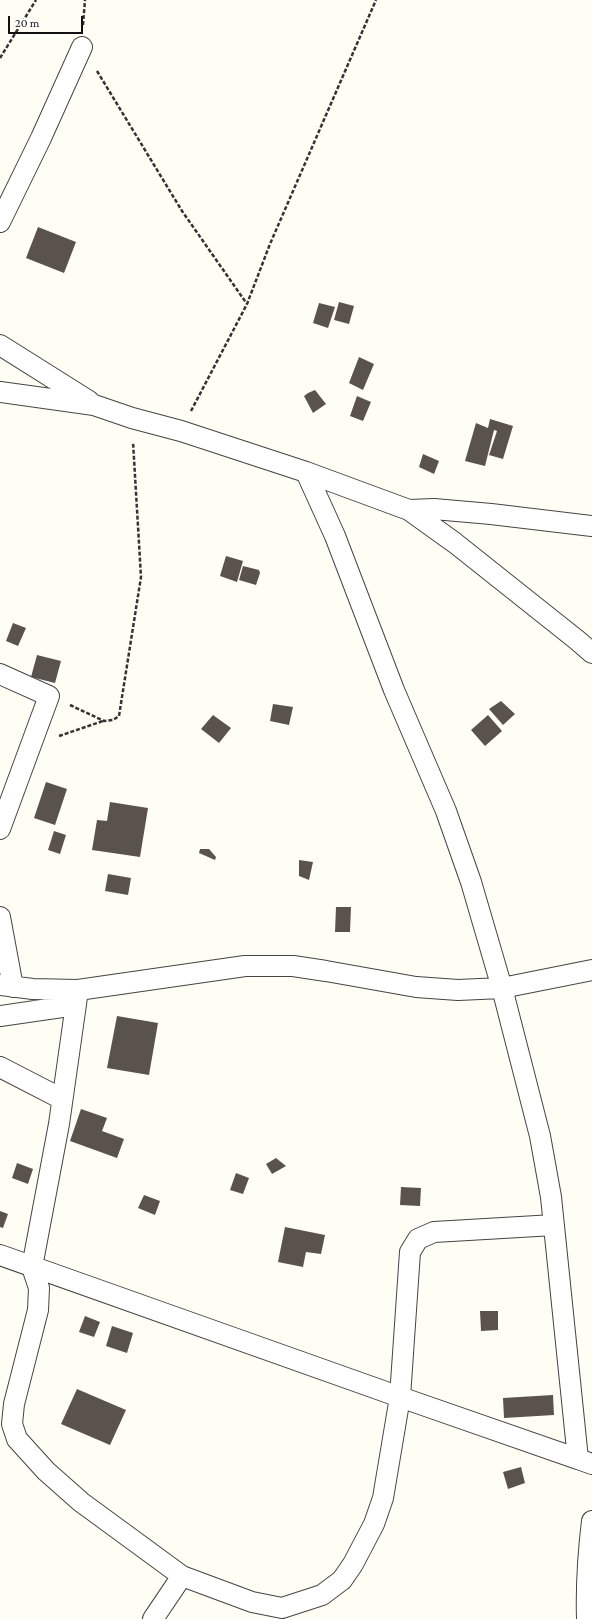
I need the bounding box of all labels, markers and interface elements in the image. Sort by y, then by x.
scale bar [10,8,85,34]
text: 20 m [15,16,39,30]

